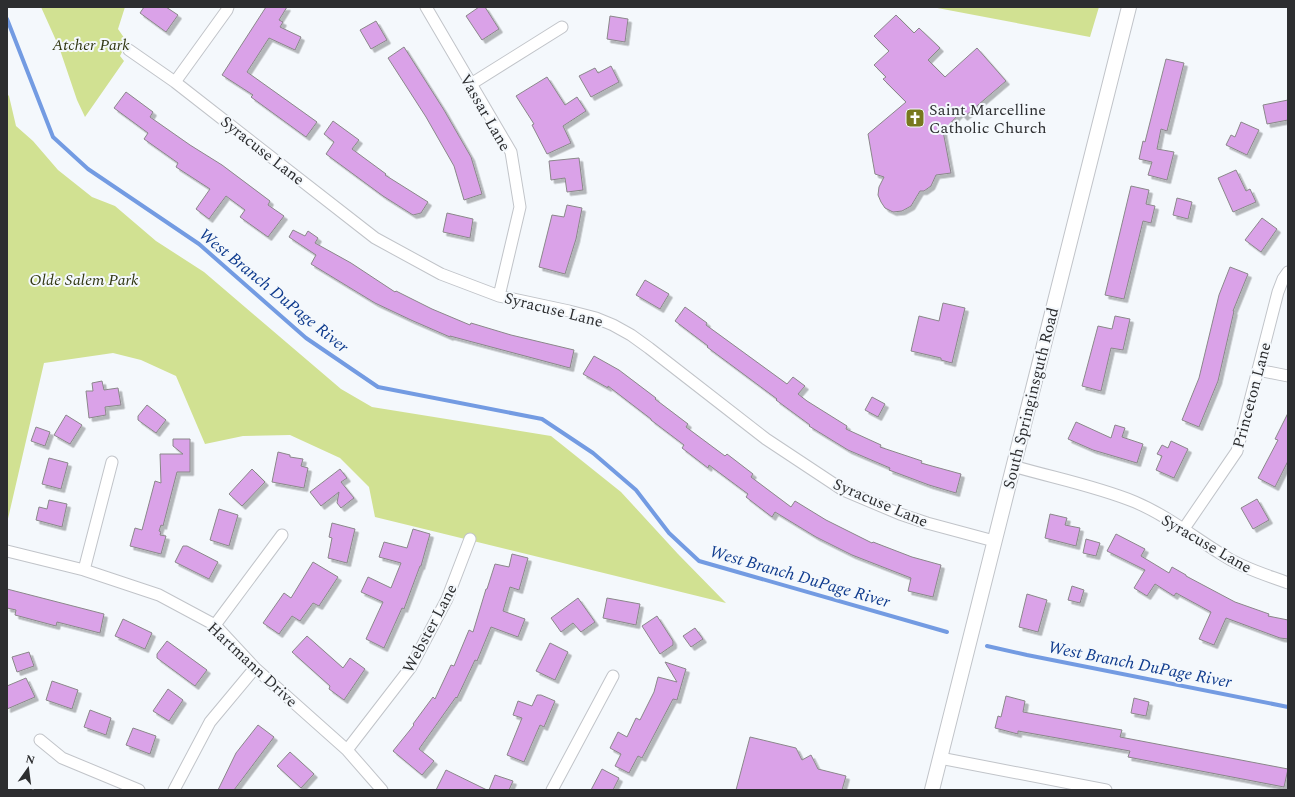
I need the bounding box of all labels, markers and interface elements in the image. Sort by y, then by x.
park label: Atcher Park [51,33,130,57]
street label: Vassar Lane [453,69,517,156]
place label: Saint Marcelline Catholic Church [929,98,1047,140]
church icon: Saint Marcelline Catholic Church [904,107,926,129]
street label: Syracuse Lane [215,110,310,191]
water label: West Branch DuPage River [193,222,354,360]
park label: Olde Salem Park [29,268,139,292]
street label: Syracuse Lane [502,286,606,334]
street label: South Springinsguth Road [997,305,1065,491]
street label: Princeton Lane [1226,340,1278,451]
street label: Syracuse Lane [829,472,932,534]
street label: Syracuse Lane [1157,508,1256,580]
water label: West Branch DuPage River [706,539,893,615]
street label: Webster Lane [396,580,463,677]
street label: Hartmann Drive [202,616,303,713]
water label: West Branch DuPage River [1046,634,1234,696]
north arrow [8,749,48,789]
text: N [24,750,37,769]

